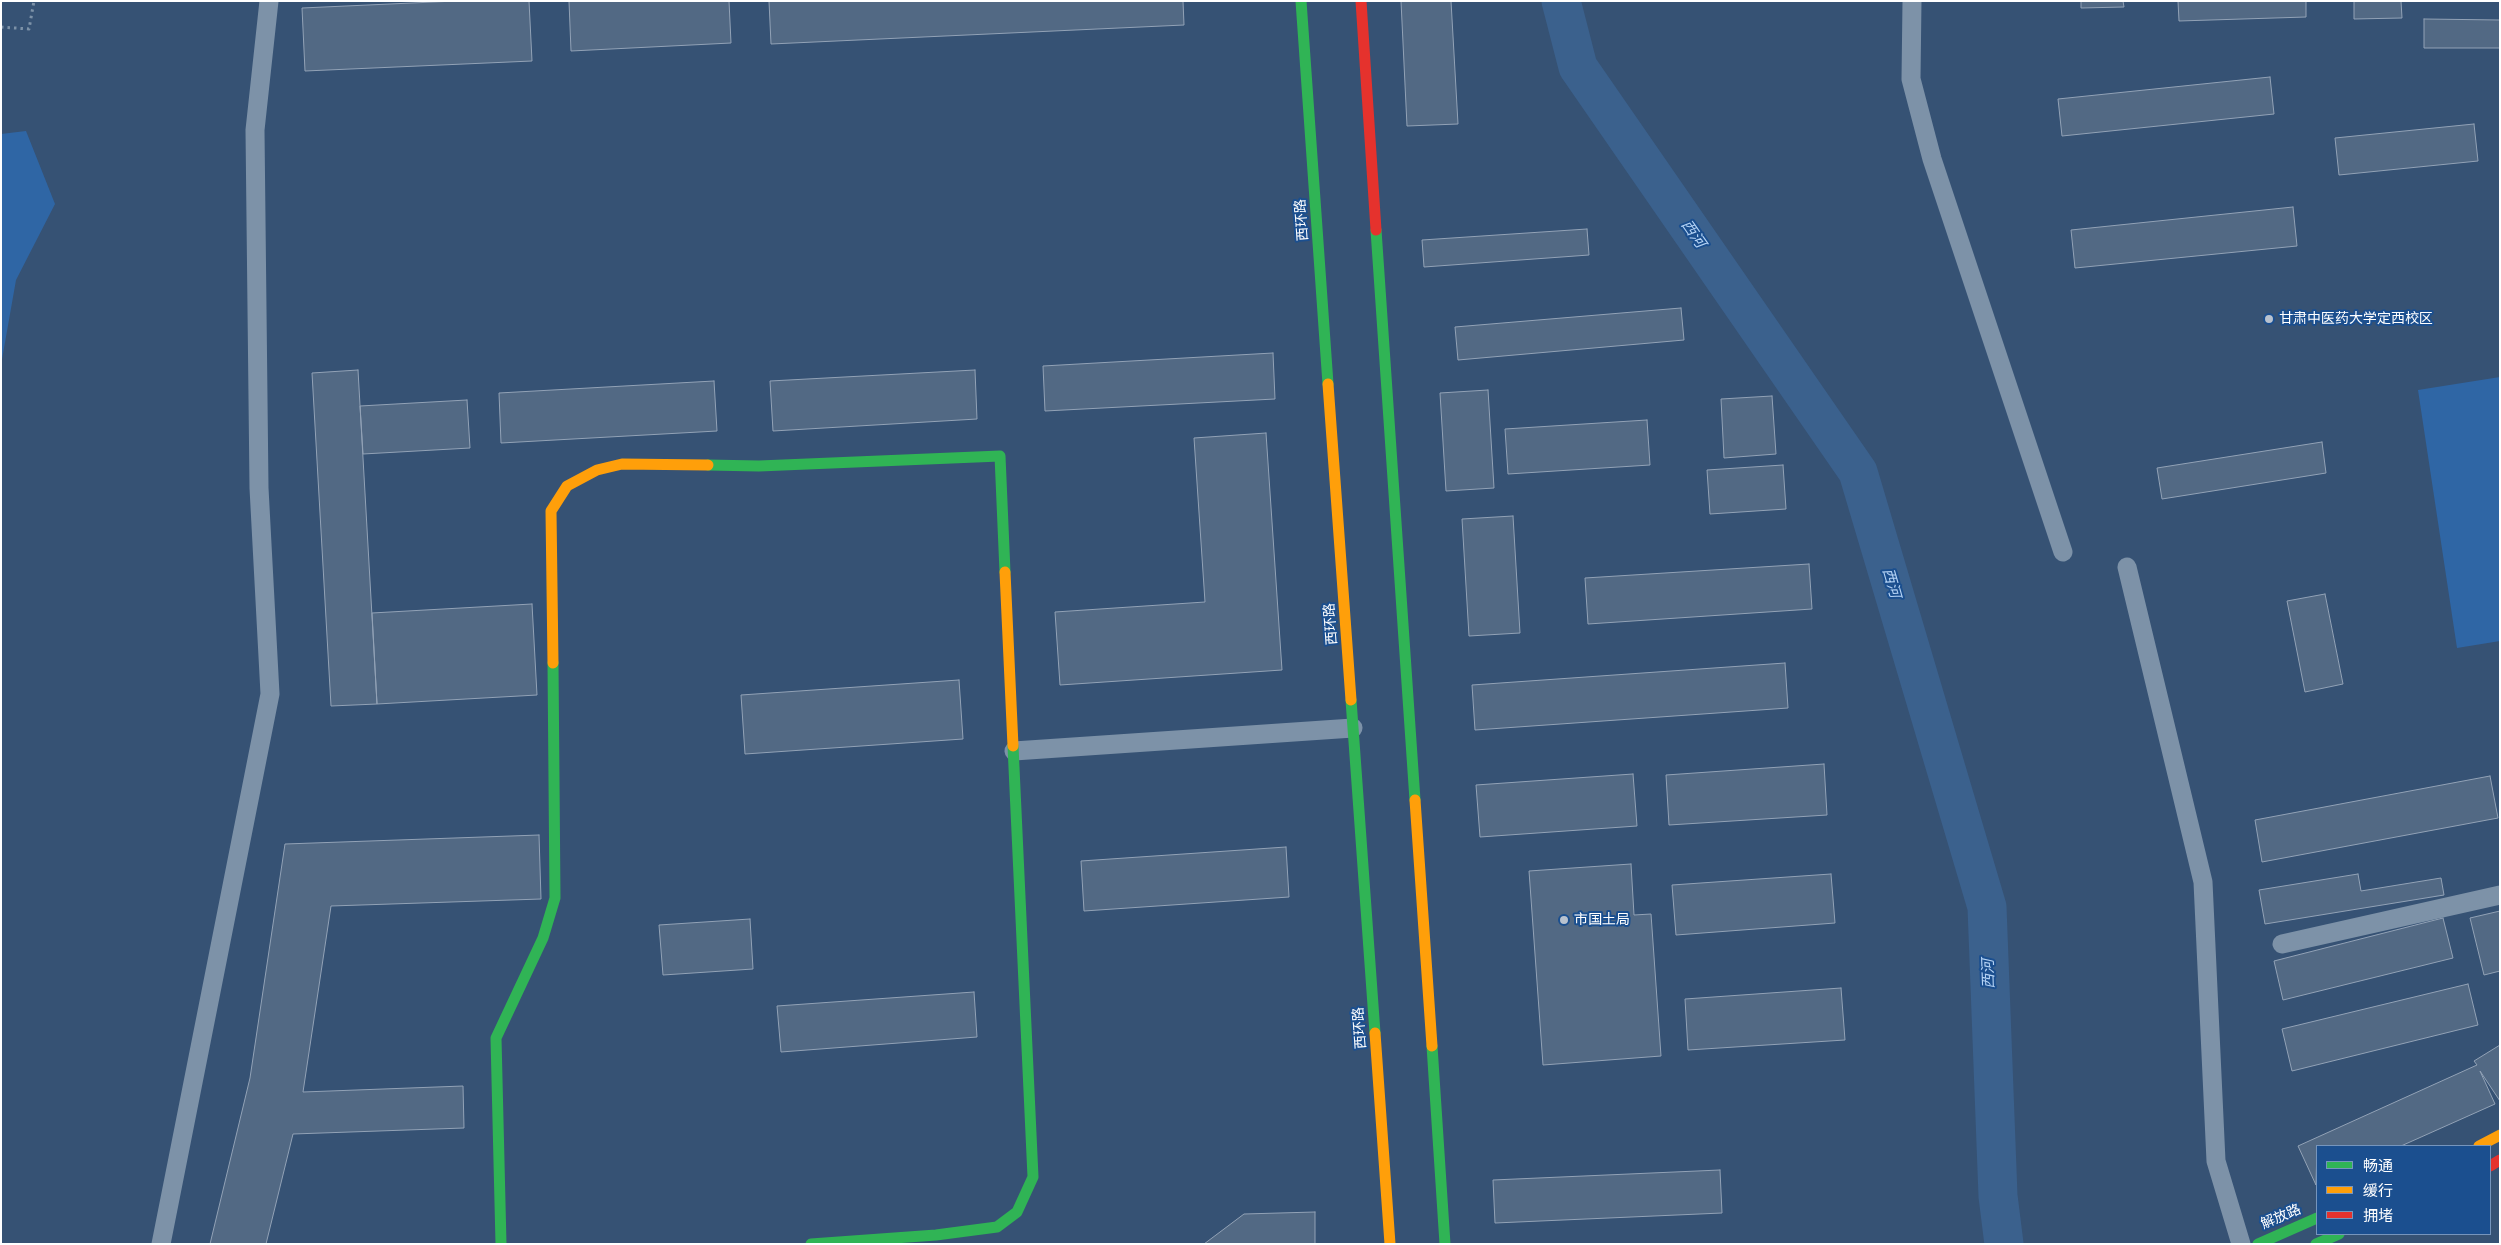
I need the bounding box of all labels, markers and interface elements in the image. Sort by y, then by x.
street label: 西环路 [1292,198,1312,242]
water label: 西河 [1677,217,1709,251]
place label: 甘肃中医药大学定西校区 [2279,311,2433,327]
marker: 甘肃中医药大学定西校区 [2263,313,2275,325]
water label: 西河 [1878,566,1904,600]
street label: 西环路 [1321,602,1341,646]
place label: 市国土局 [1574,912,1630,928]
marker: 市国土局 [1558,914,1570,926]
water label: 西河 [1979,959,1999,989]
street label: 西环路 [1350,1006,1370,1050]
legend [2316,1145,2491,1235]
text: 畅通 [2363,1155,2393,1175]
text: 缓行 [2363,1180,2393,1200]
street label: 解放路 [2258,1201,2304,1233]
text: 拥堵 [2363,1205,2393,1225]

